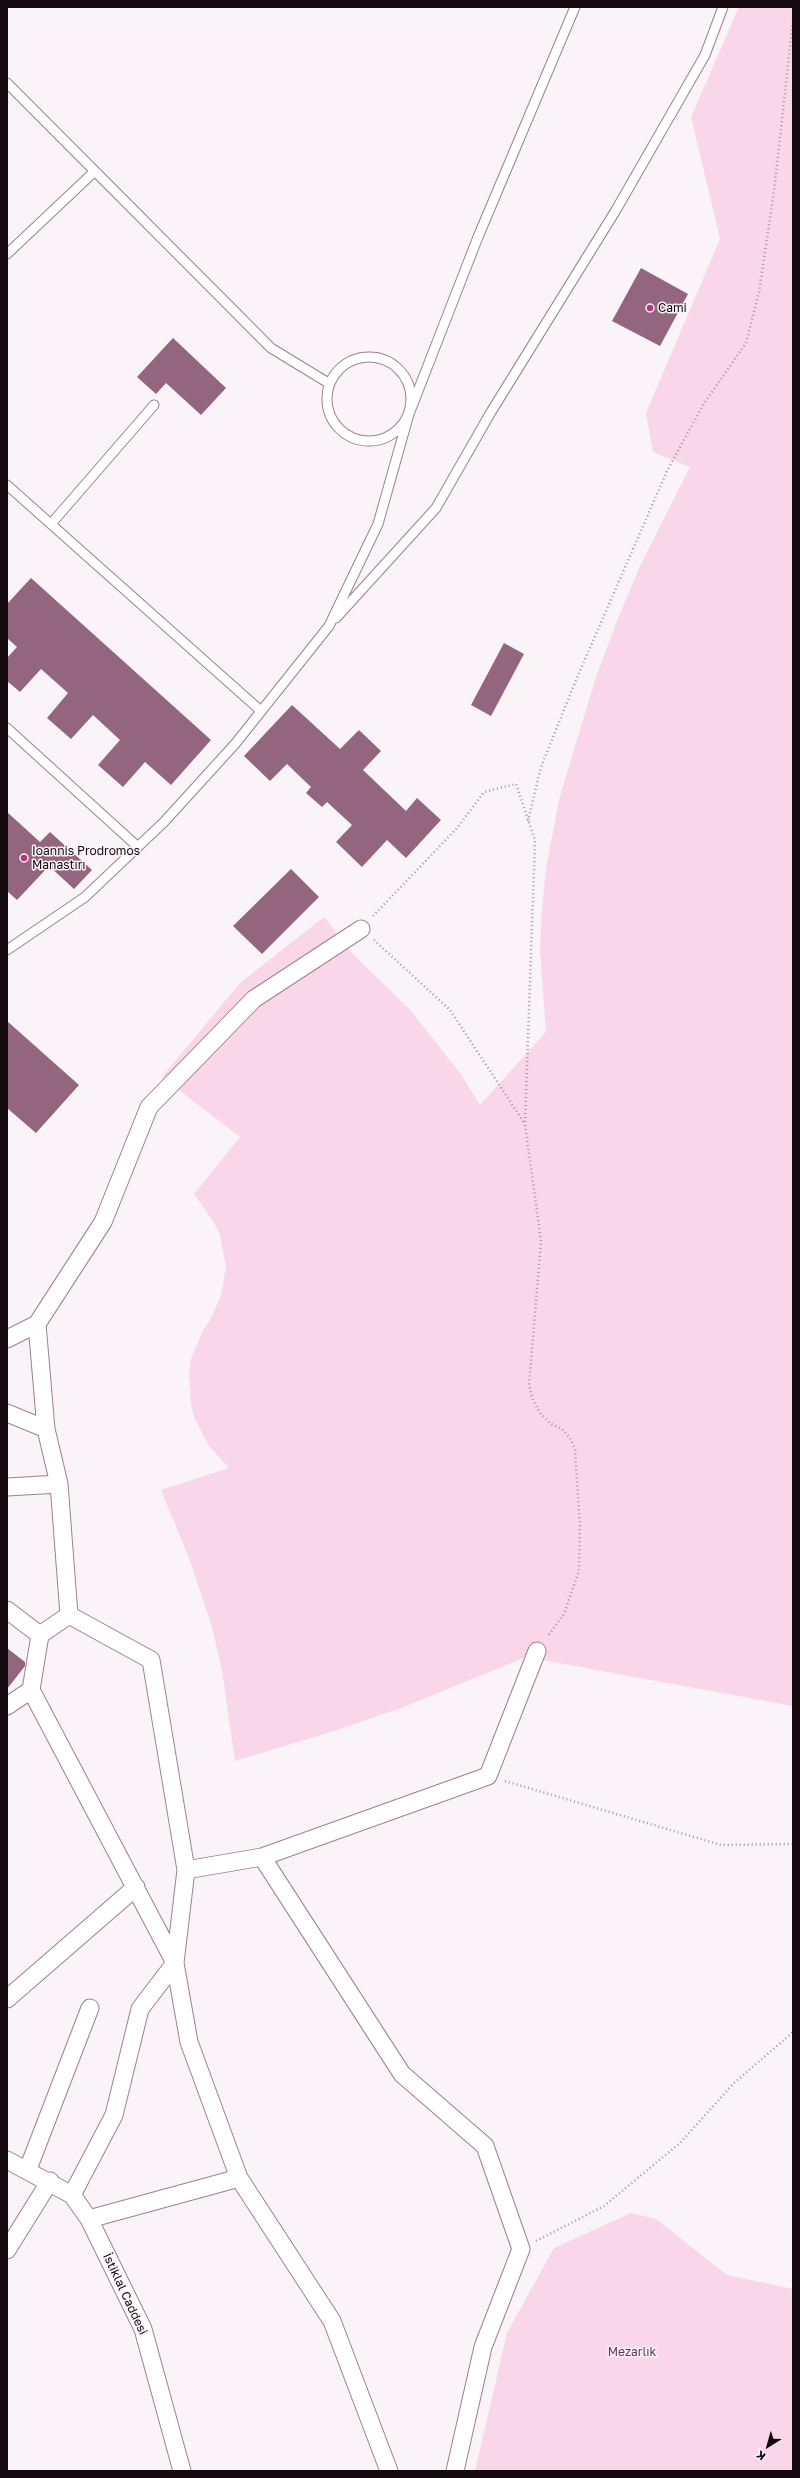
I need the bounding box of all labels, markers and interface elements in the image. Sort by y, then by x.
place label: Cami [658,301,687,315]
marker: Cami [645,303,655,313]
place label: Ioannis Prodromos Manastırı [32,844,140,872]
marker: Ioannis Prodromos Manastırı [19,853,29,863]
street label: İstiklal Caddesi [100,2251,150,2337]
park label: Mezarlık [608,2345,656,2359]
north arrow [748,2426,788,2466]
text: K [753,2448,768,2464]

